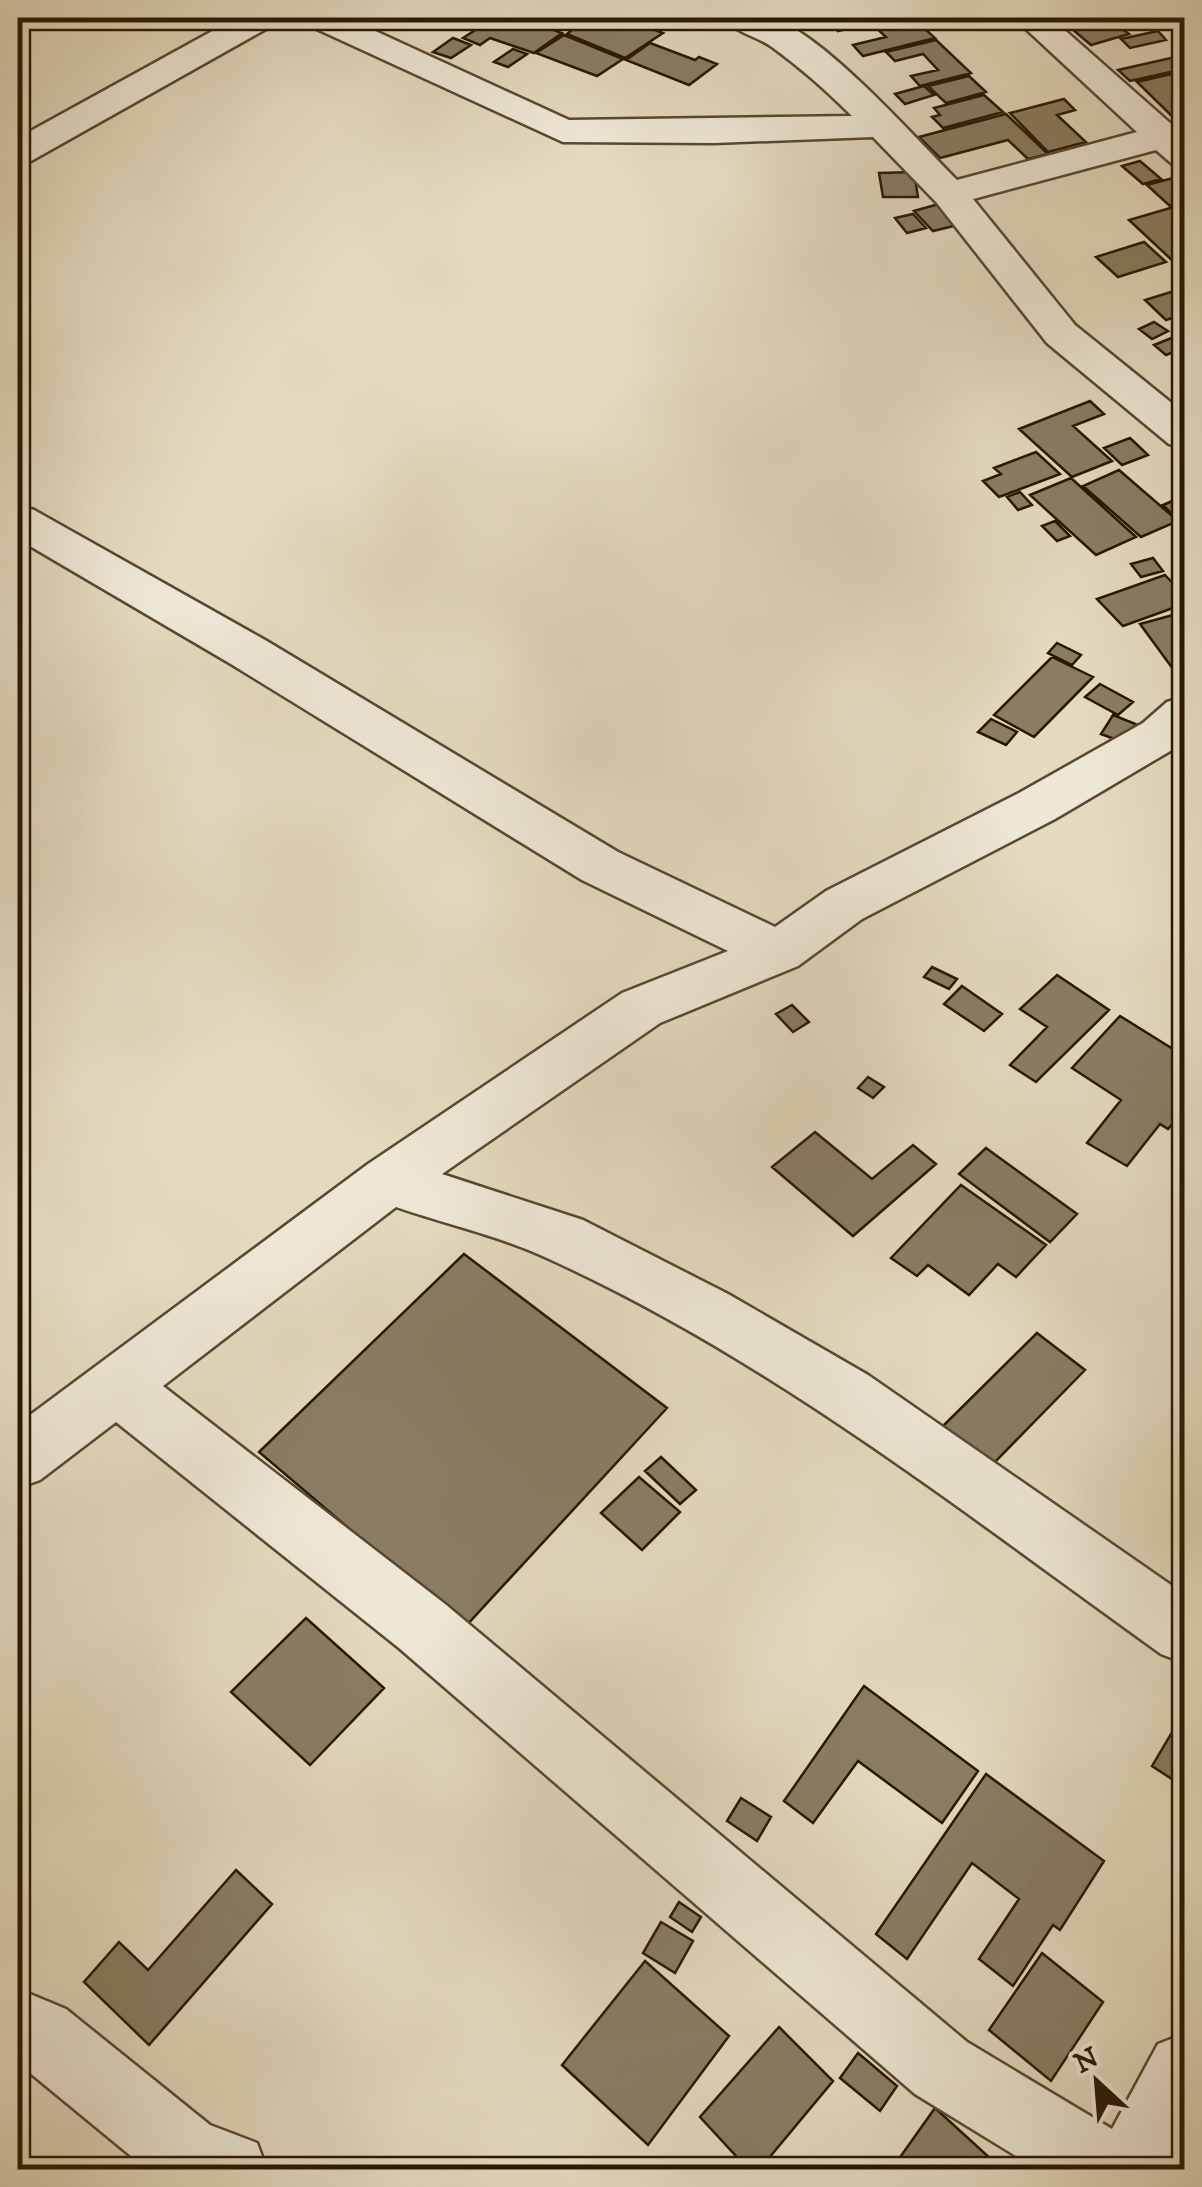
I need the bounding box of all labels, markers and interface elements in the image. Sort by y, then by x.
north arrow [1047,2032,1147,2132]
text: N [1069,2040,1105,2082]

